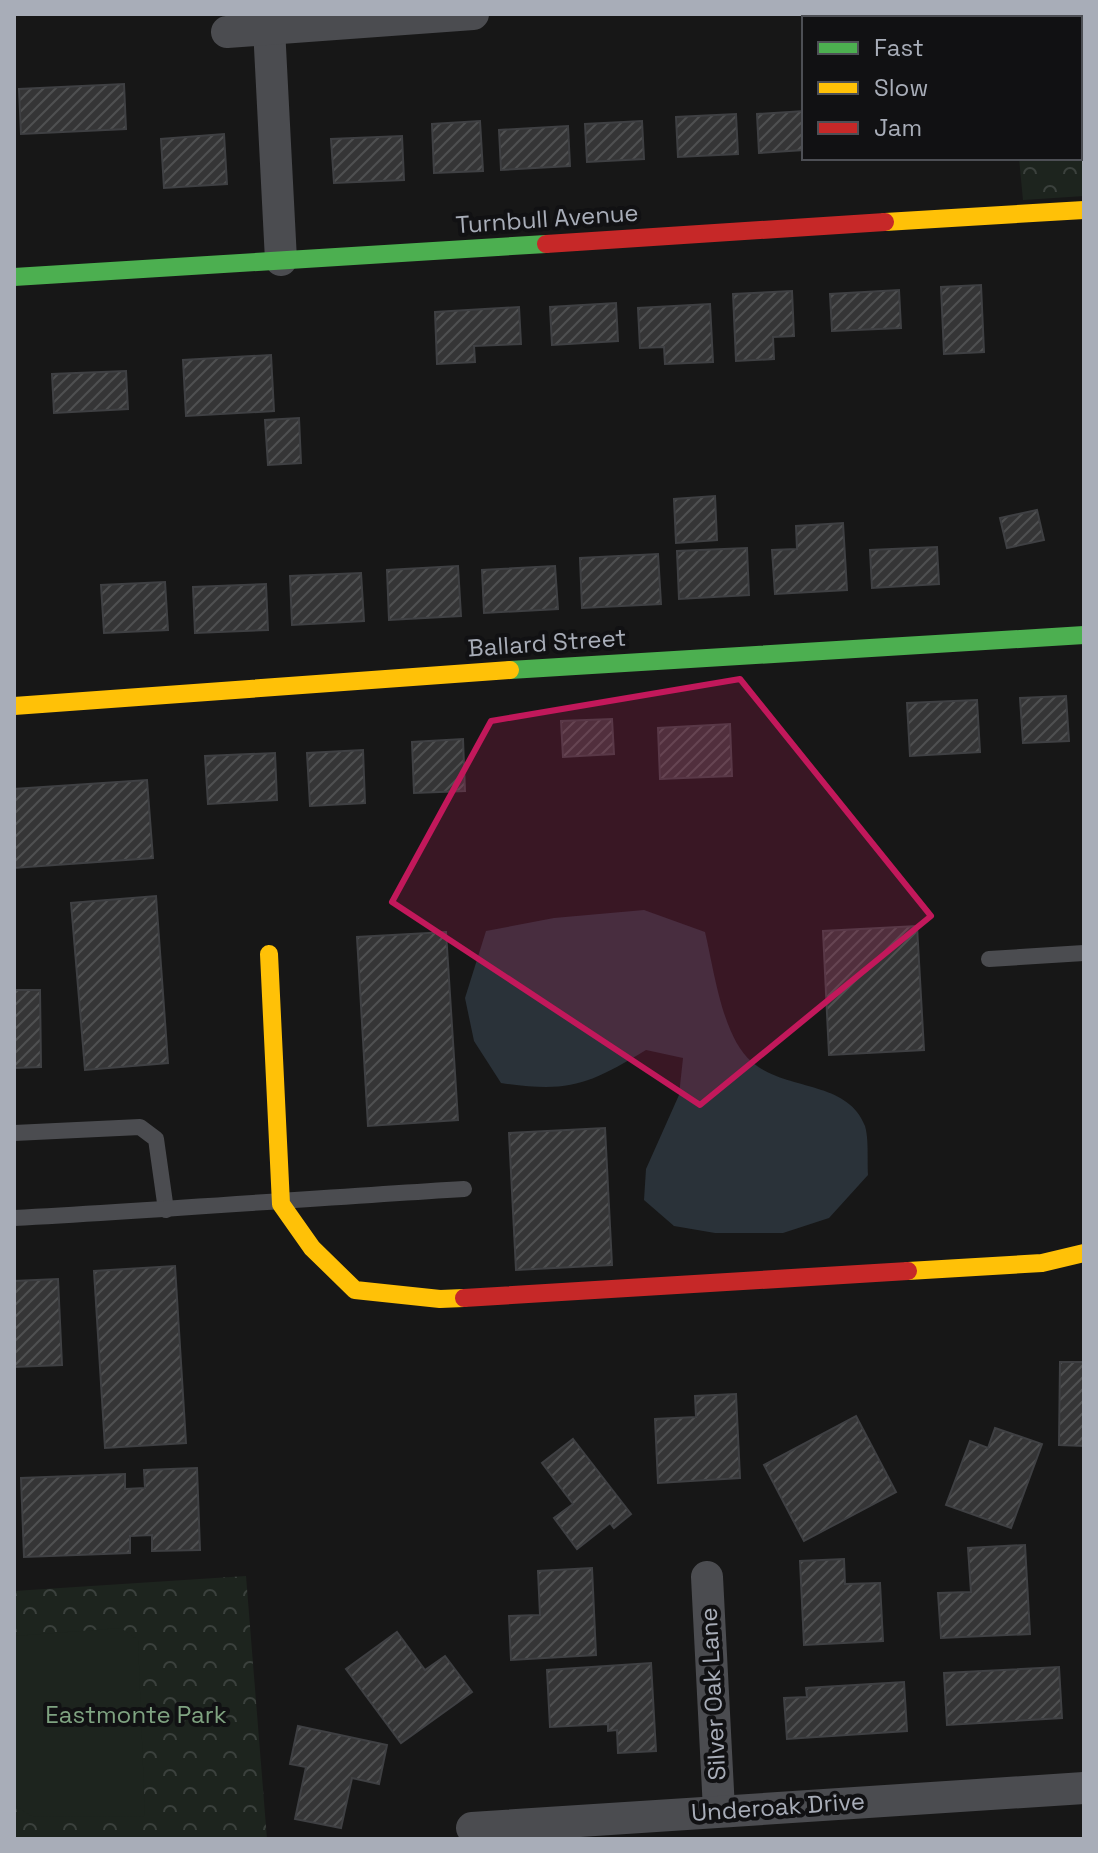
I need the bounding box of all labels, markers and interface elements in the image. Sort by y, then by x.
legend [802,16,1082,160]
text: Fast [874,32,924,63]
text: Slow [874,72,928,103]
text: Jam [874,112,922,143]
street label: Turnbull Avenue [454,197,639,240]
street label: Ballard Street [467,621,627,664]
street label: Silver Oak Lane [692,1607,733,1781]
park label: Eastmonte Park [45,1699,227,1730]
street label: Underoak Drive [690,1785,866,1828]

